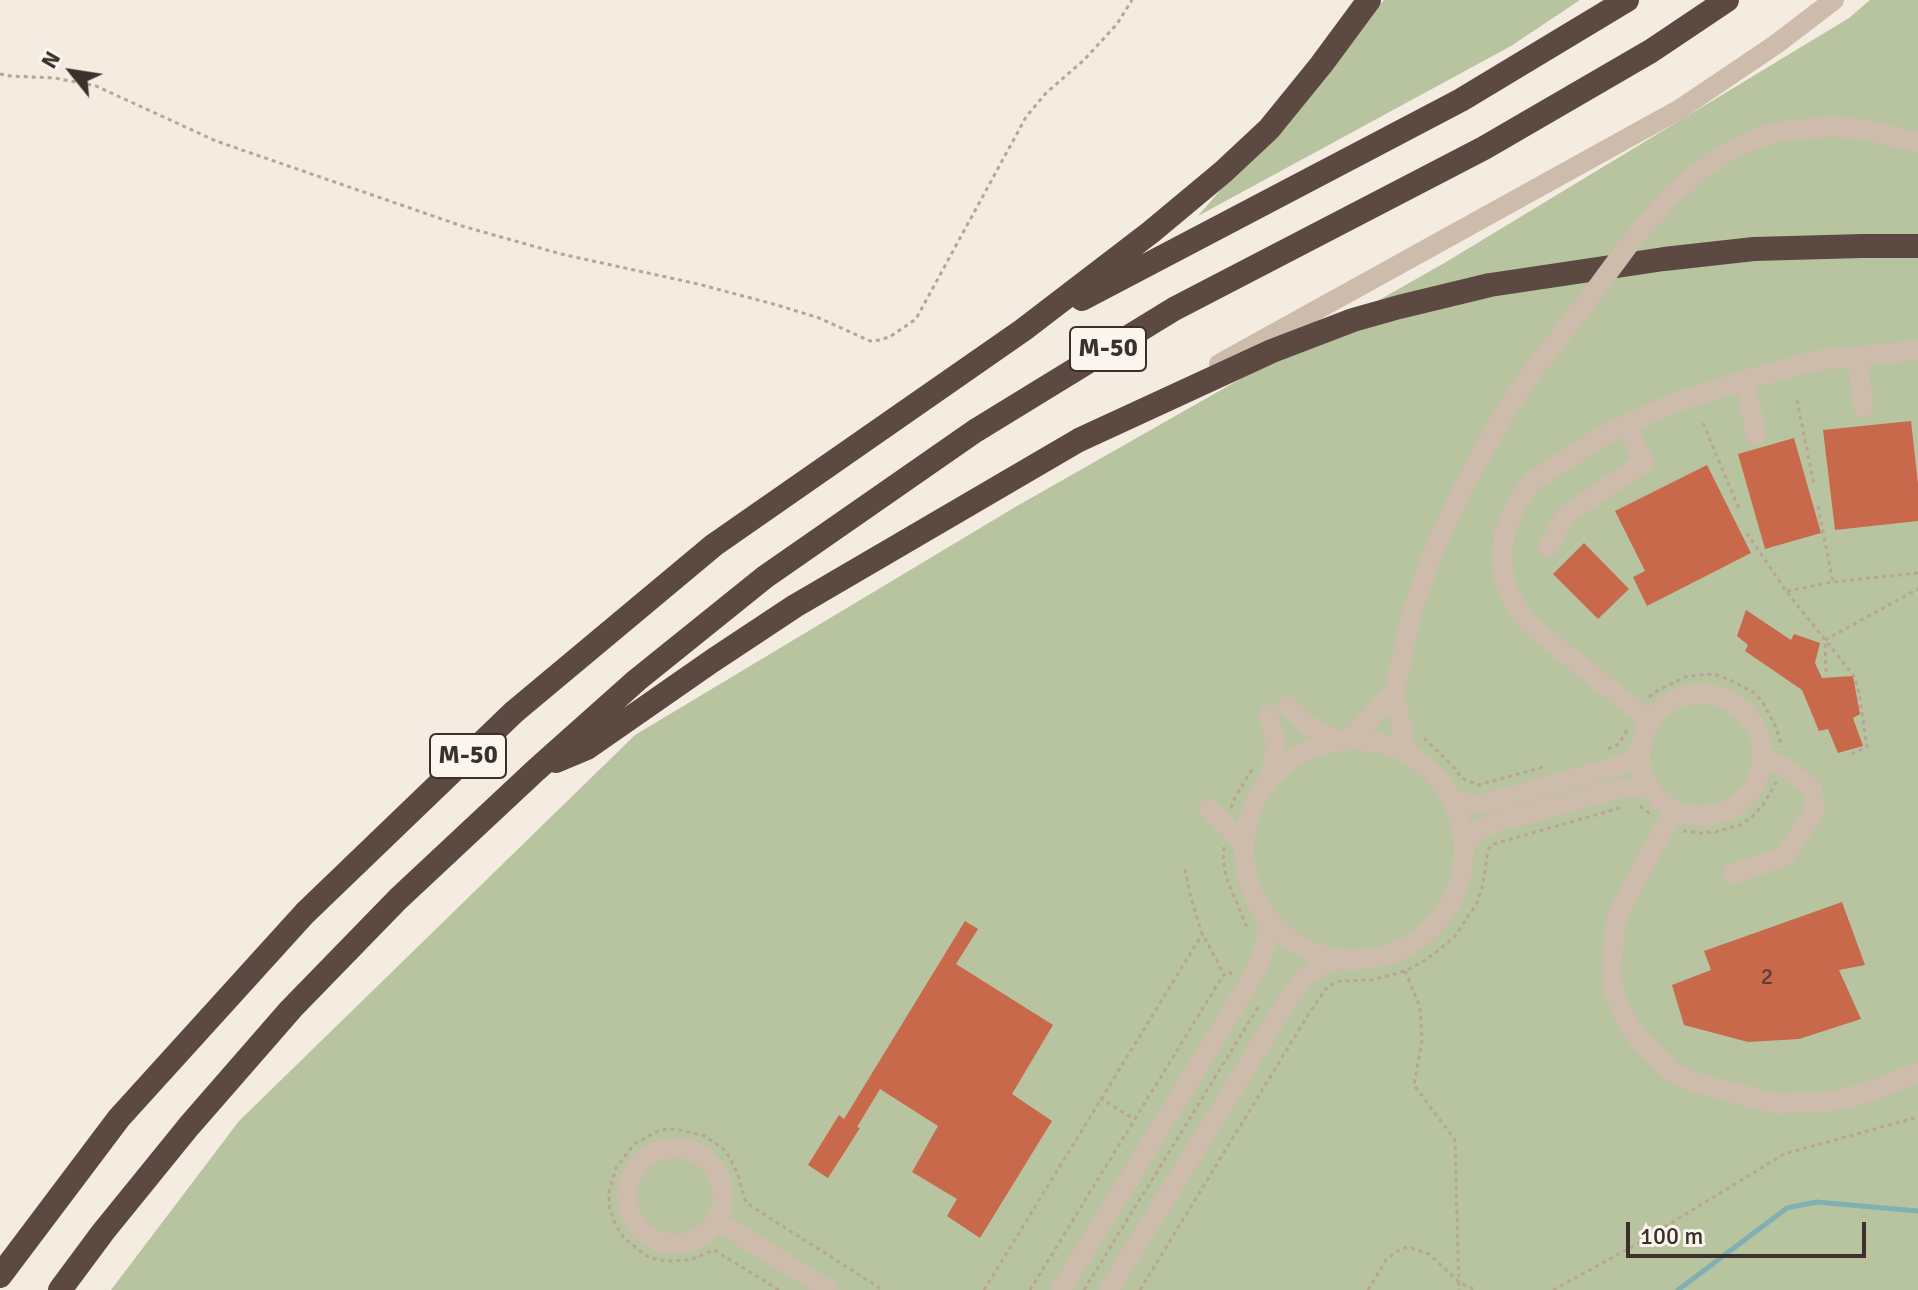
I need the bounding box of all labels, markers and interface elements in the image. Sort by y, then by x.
north arrow [32,32,112,112]
text: N [35,46,66,73]
road number: M-50 [1070,327,1146,371]
road number: M-50 [430,734,506,778]
house number: 2 [1761,964,1773,992]
scale bar [1630,1206,1870,1256]
text: 100 m [1640,1221,1703,1251]

